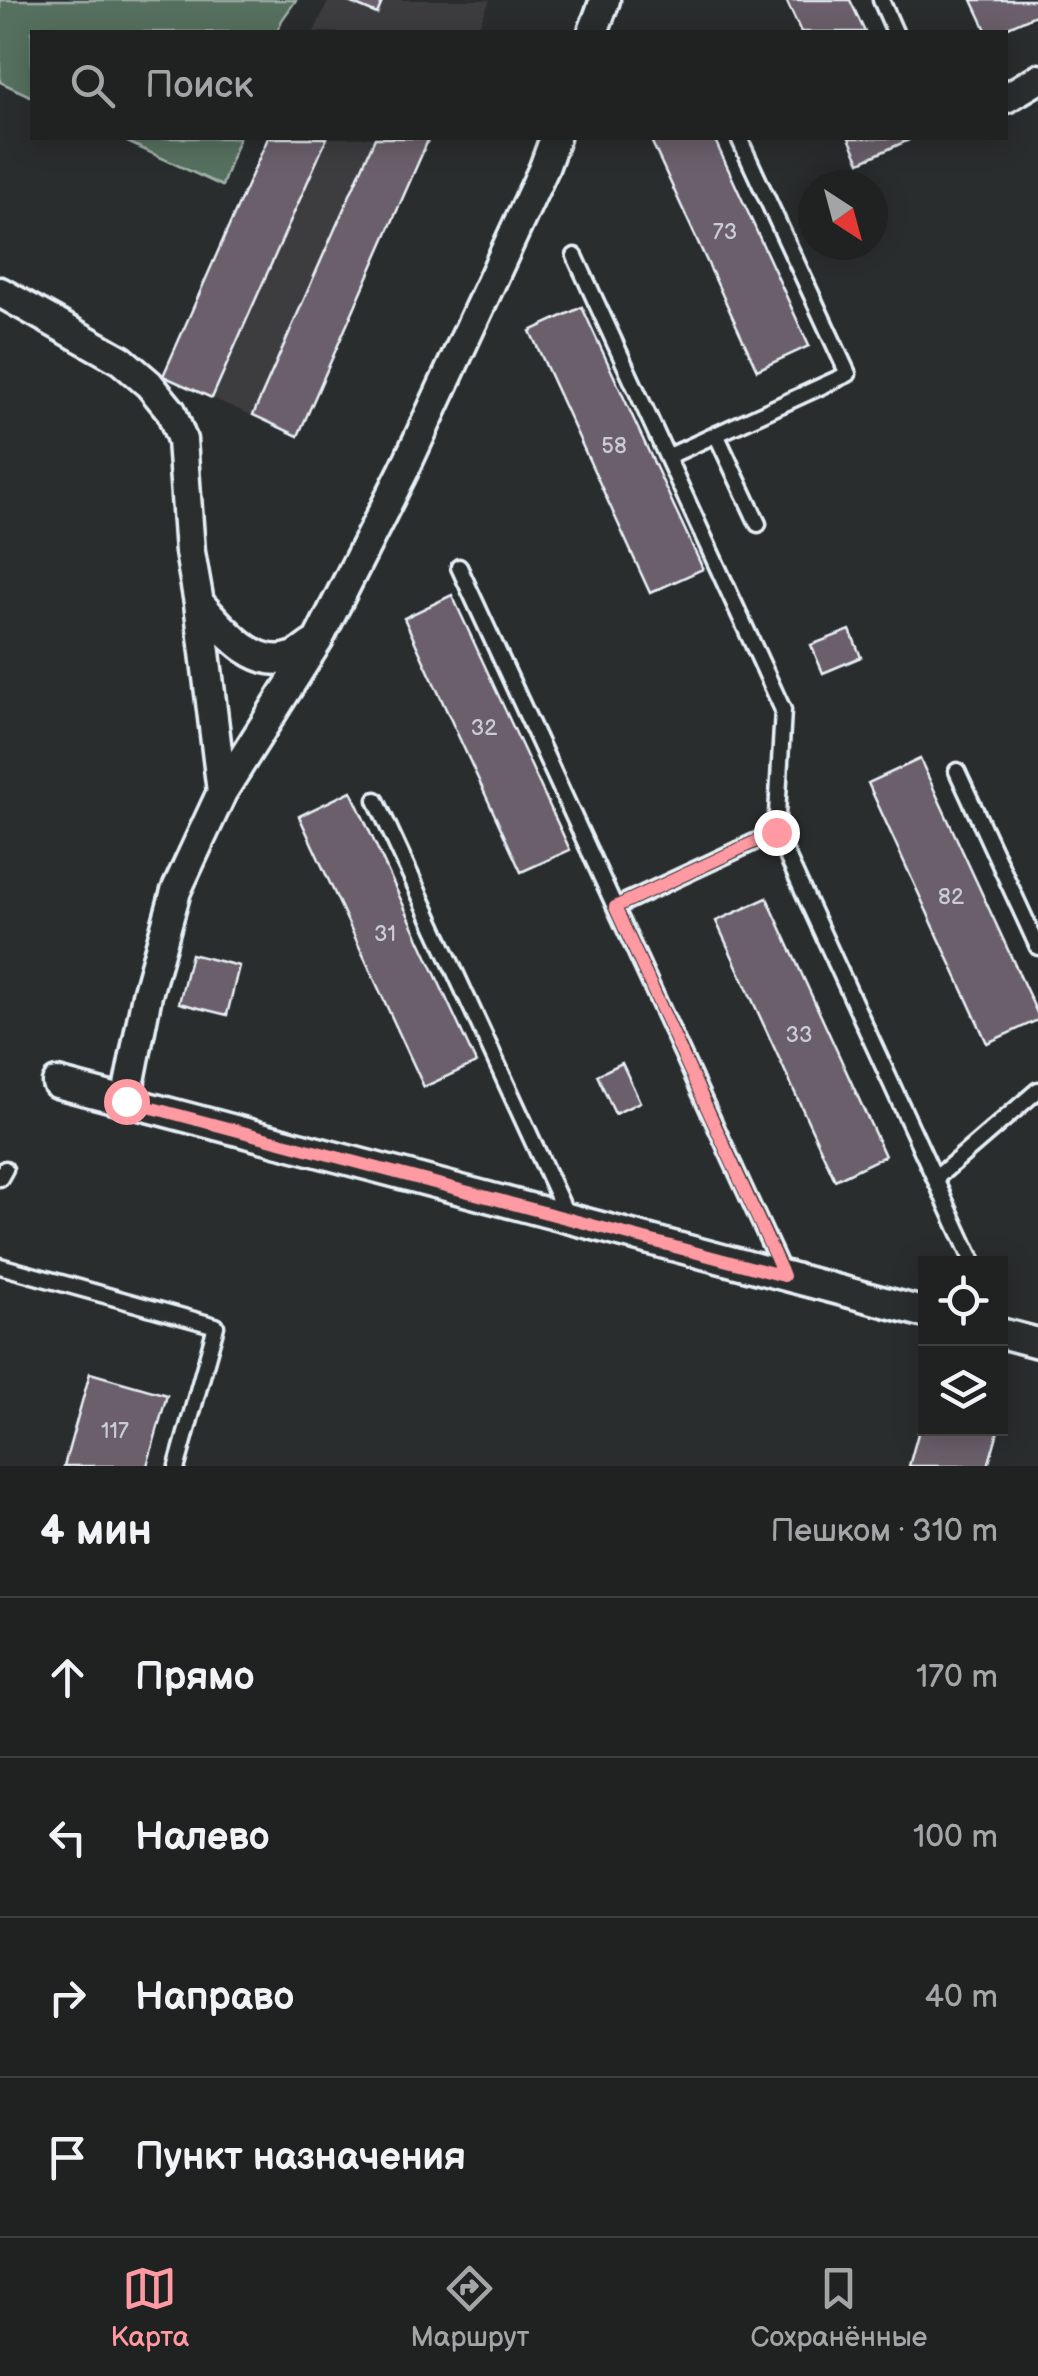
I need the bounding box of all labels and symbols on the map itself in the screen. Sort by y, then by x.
north arrow [798,170,888,260]
house number: 73 [713,219,737,246]
house number: 58 [601,433,627,460]
house number: 32 [471,715,497,742]
route end [754,810,800,856]
house number: 82 [938,884,964,911]
house number: 31 [374,921,396,948]
house number: 33 [785,1022,813,1049]
route start [104,1079,150,1125]
house number: 117 [101,1418,129,1445]

